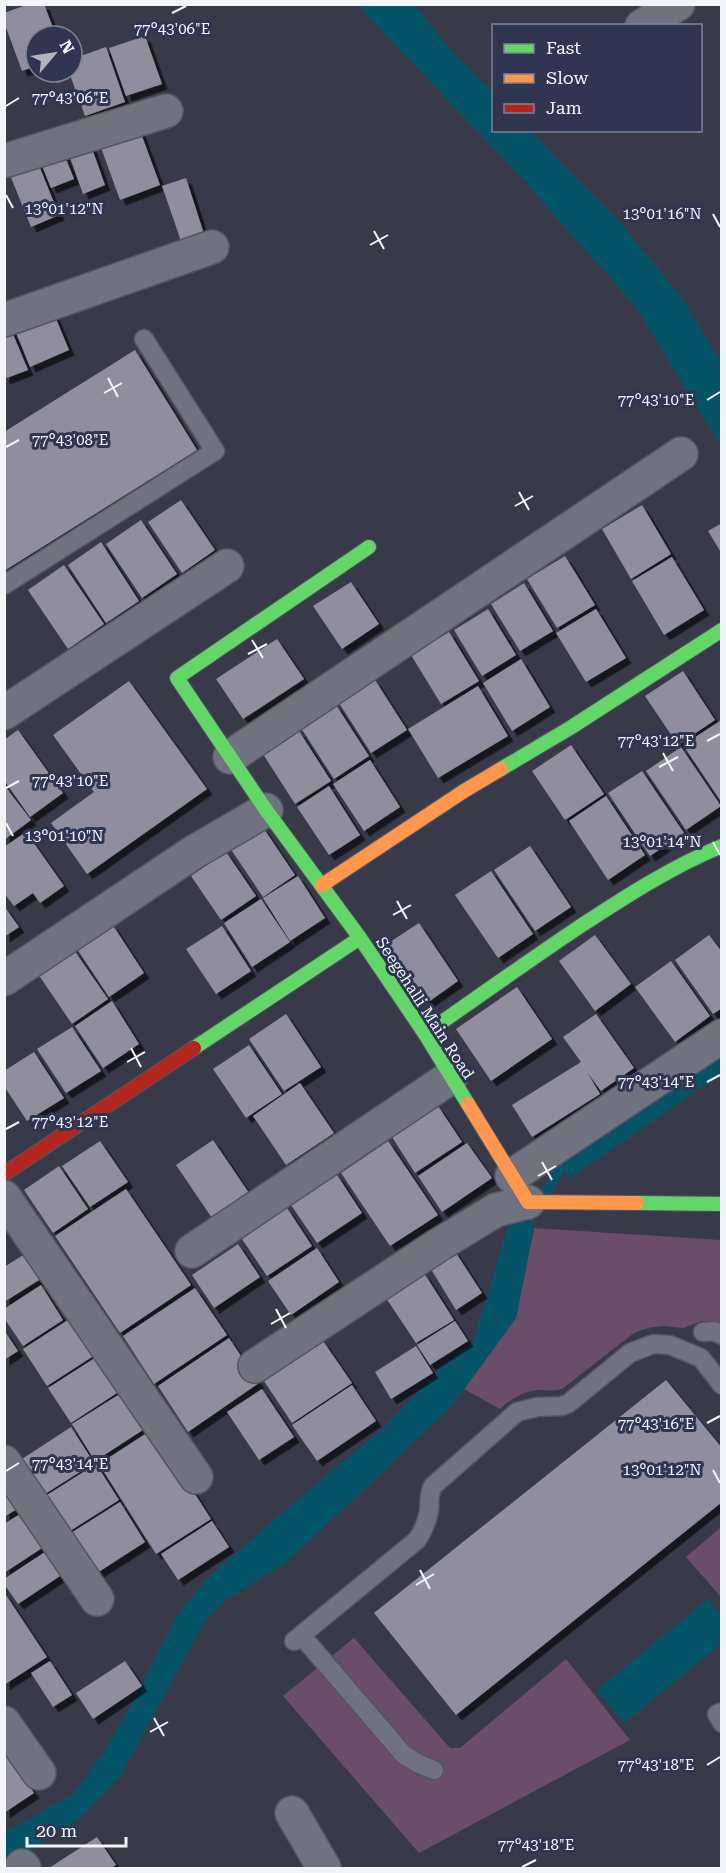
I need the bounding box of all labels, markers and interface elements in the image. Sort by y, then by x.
text: 77°43'06"E [134,20,210,38]
north arrow [24,24,84,84]
legend [492,24,702,132]
text: N [55,37,78,57]
text: Fast [546,37,581,58]
text: Slow [546,67,588,88]
text: 77°43'06"E [32,89,108,107]
text: Jam [546,97,582,118]
text: 13°01'12"N [24,200,104,218]
text: 13°01'16"N [622,205,702,223]
text: 77°43'10"E [618,391,694,409]
text: 77°43'08"E [32,431,108,449]
text: 77°43'12"E [618,732,694,750]
text: 77°43'10"E [32,772,108,790]
text: 13°01'10"N [24,827,104,845]
text: 13°01'14"N [622,833,702,851]
street label: Seegehalli Main Road [372,933,478,1083]
text: 77°43'14"E [618,1073,694,1091]
text: 77°43'12"E [32,1113,108,1131]
text: 77°43'16"E [618,1415,694,1433]
text: 77°43'14"E [32,1455,108,1473]
text: 13°01'12"N [622,1461,702,1479]
text: 77°43'18"E [618,1756,694,1774]
scale bar [27,1810,126,1848]
text: 20 m [36,1820,77,1841]
text: 77°43'18"E [498,1836,574,1854]

